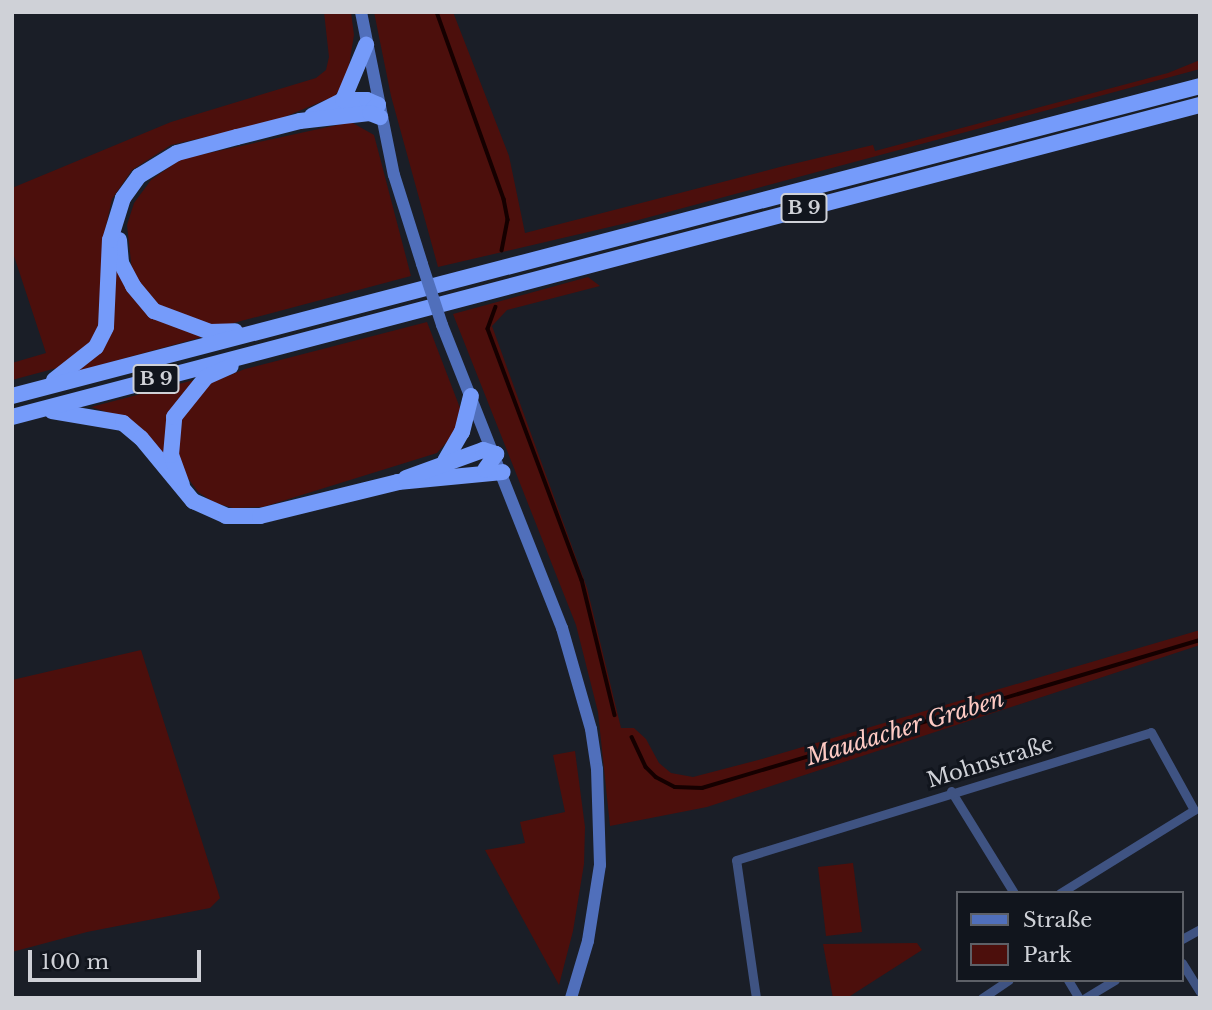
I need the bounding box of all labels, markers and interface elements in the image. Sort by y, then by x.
road number: B 9 [780,192,828,224]
road number: B 9 [132,364,180,394]
water label: Maudacher Graben [802,685,1008,771]
street label: Mohnstraße [924,731,1056,793]
legend [956,891,1184,982]
text: Straße [1023,907,1092,933]
scale bar [32,936,205,980]
text: Park [1023,942,1072,968]
text: 100 m [41,949,109,975]

